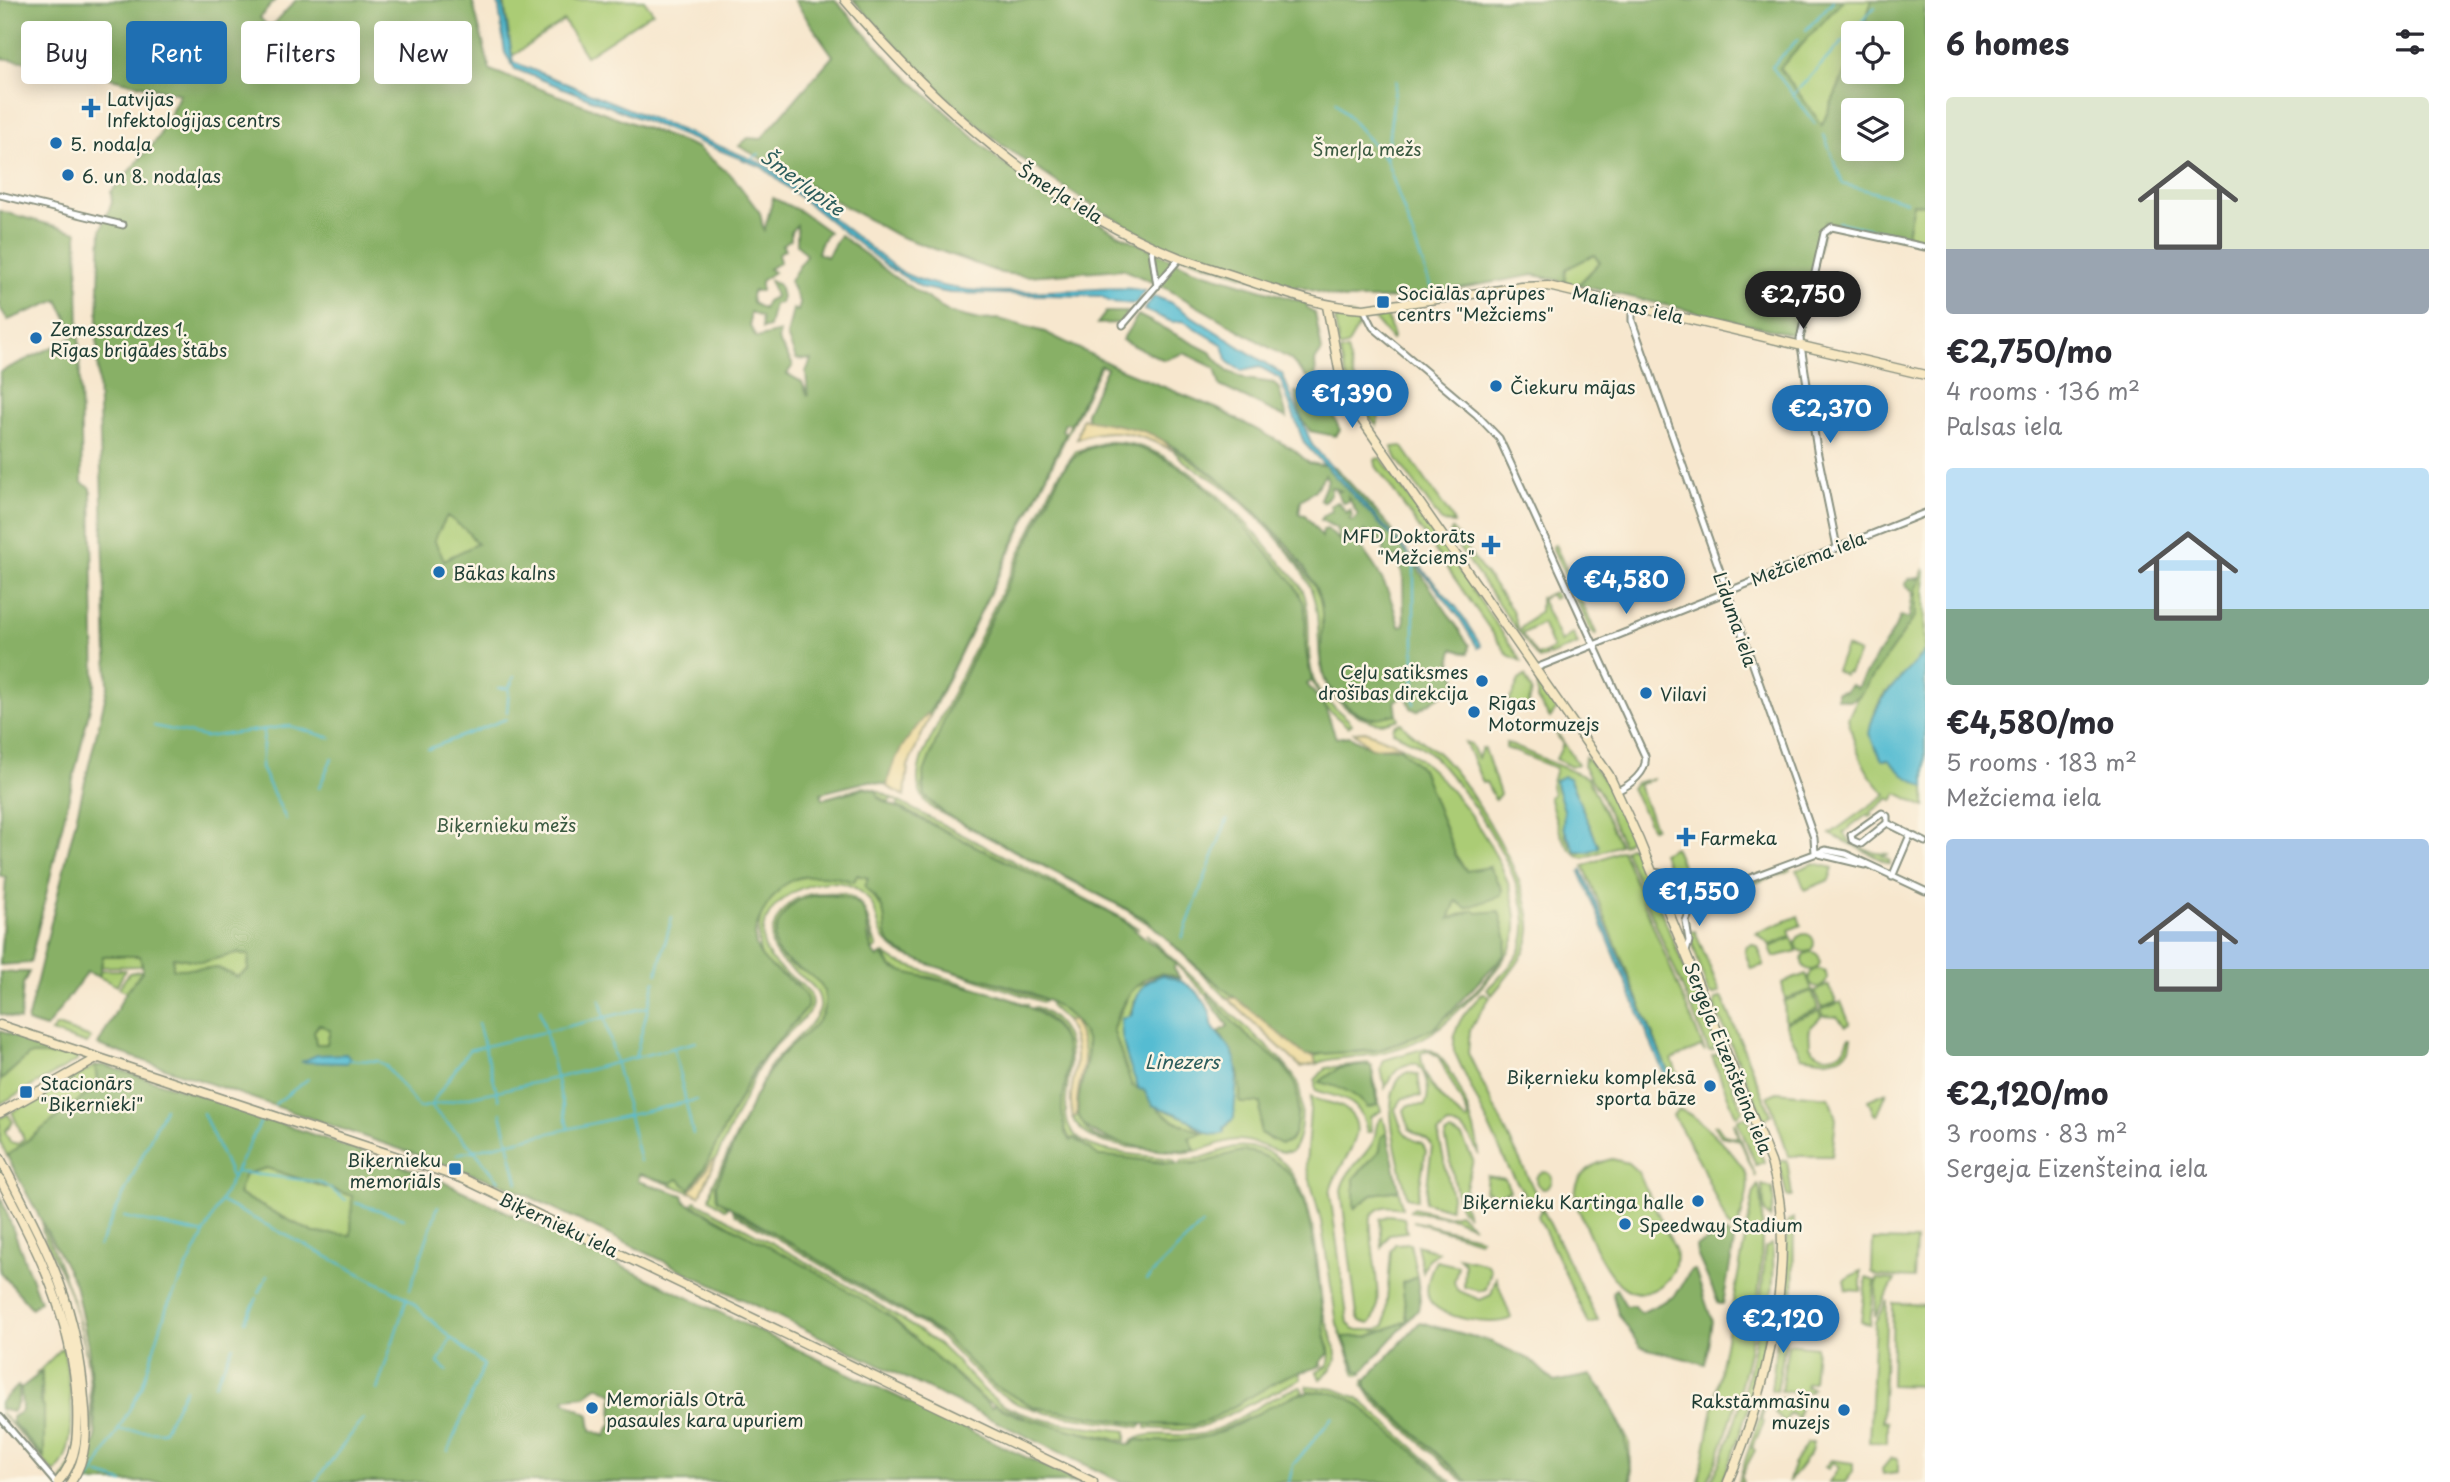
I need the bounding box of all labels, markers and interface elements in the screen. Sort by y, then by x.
text: 6 homes [1946,20,2069,65]
chip: Buy [21,21,112,84]
chip: Rent [126,21,227,84]
chip: Filters [241,21,360,84]
chip: New [374,21,472,84]
map controls [1841,21,1904,161]
button: locate [1841,21,1904,84]
icon: filters [2391,23,2429,61]
place label: Latvijas Infektoloģijas centrs [107,85,280,133]
marker: Latvijas Infektoloģijas centrs [81,98,101,118]
button: layers [1841,98,1904,161]
place label: 5. nodaļa [70,130,153,157]
marker: 5. nodaļa [48,135,64,151]
park label: Šmerļa mežs [1313,135,1421,162]
water label: Šmerļupīte [755,142,851,222]
icon: home [2125,142,2251,268]
street label: Šmerļa iela [1013,156,1109,230]
place label: 6. un 8. nodaļas [82,162,221,189]
marker: 6. un 8. nodaļas [60,167,76,183]
pin: €2,750 [1746,272,1860,331]
text: €2,750 [1761,276,1845,311]
street label: Malienas iela [1570,278,1686,330]
place label: Sociālās aprūpes centrs "Mežciems" [1397,279,1554,327]
marker: Sociālās aprūpes centrs "Mežciems" [1375,294,1391,310]
place label: Zemessardzes 1. Rīgas brigādes štābs [50,315,227,363]
text: €2,750/mo [1946,328,2112,373]
marker: Zemessardzes 1. Rīgas brigādes štābs [28,330,44,346]
pin: €1,390 [1295,370,1409,430]
place label: Čiekuru mājas [1510,373,1635,400]
text: 4 rooms · 136 m² [1946,373,2140,408]
text: €1,390 [1312,375,1392,410]
marker: Čiekuru mājas [1488,378,1504,394]
pin: €2,370 [1773,386,1887,445]
text: €2,370 [1788,390,1872,425]
text: Palsas iela [1946,408,2062,443]
icon: home [2125,513,2251,639]
place label: MFD Doktorāts "Mežciems" [1342,522,1475,570]
street label: Mežciema iela [1747,523,1870,592]
marker: MFD Doktorāts "Mežciems" [1481,535,1501,555]
pin: €4,580 [1569,556,1683,616]
place label: Bākas kalns [453,559,556,586]
text: €4,580 [1583,561,1669,596]
marker: Bākas kalns [431,564,447,580]
street label: Līduma iela [1707,568,1765,671]
place label: Ceļu satiksmes drošības direkcija [1318,658,1468,706]
marker: Ceļu satiksmes drošības direkcija [1474,673,1490,689]
place label: Vilavi [1660,680,1707,707]
marker: Vilavi [1638,685,1654,701]
place label: Rīgas Motormuzejs [1488,689,1599,737]
text: €4,580/mo [1946,699,2114,744]
marker: Rīgas Motormuzejs [1466,704,1482,720]
text: 5 rooms · 183 m² [1946,744,2137,779]
text: Mežciema iela [1946,779,2101,814]
park label: Biķernieku mežs [436,811,576,838]
place label: Farmeka [1700,824,1778,851]
marker: Farmeka [1678,829,1694,845]
pin: €1,550 [1642,869,1756,928]
text: €1,550 [1659,873,1739,908]
icon: home [2125,884,2251,1010]
street label: Sergeja Eizenšteina iela [1678,958,1780,1159]
water label: Linezers [1145,1047,1222,1075]
place label: Biķernieku kompleksā sporta bāze [1506,1063,1697,1111]
place label: Stacionārs "Biķernieki" [40,1069,143,1117]
text: €2,120/mo [1946,1070,2108,1115]
marker: Biķernieku kompleksā sporta bāze [1702,1078,1718,1094]
marker: Stacionārs "Biķernieki" [18,1084,34,1100]
text: 3 rooms · 83 m² [1946,1115,2128,1150]
place label: Biķernieku memoriāls [347,1146,441,1194]
text: Sergeja Eizenšteina iela [1946,1150,2207,1185]
marker: Biķernieku memoriāls [447,1161,463,1177]
street label: Biķernieku iela [495,1185,624,1264]
place label: Biķernieku Kartinga halle [1461,1188,1684,1215]
marker: Biķernieku Kartinga halle [1690,1193,1706,1209]
place label: Speedway Stadium [1639,1211,1803,1238]
marker: Speedway Stadium [1617,1216,1633,1232]
pin: €2,120 [1726,1296,1840,1355]
text: €2,120 [1742,1300,1824,1335]
place label: Memoriāls Otrā pasaules kara upuriem [606,1385,804,1433]
place label: Rakstāmmašīnu muzejs [1691,1387,1830,1435]
marker: Memoriāls Otrā pasaules kara upuriem [584,1400,600,1416]
marker: Rakstāmmašīnu muzejs [1836,1402,1852,1418]

